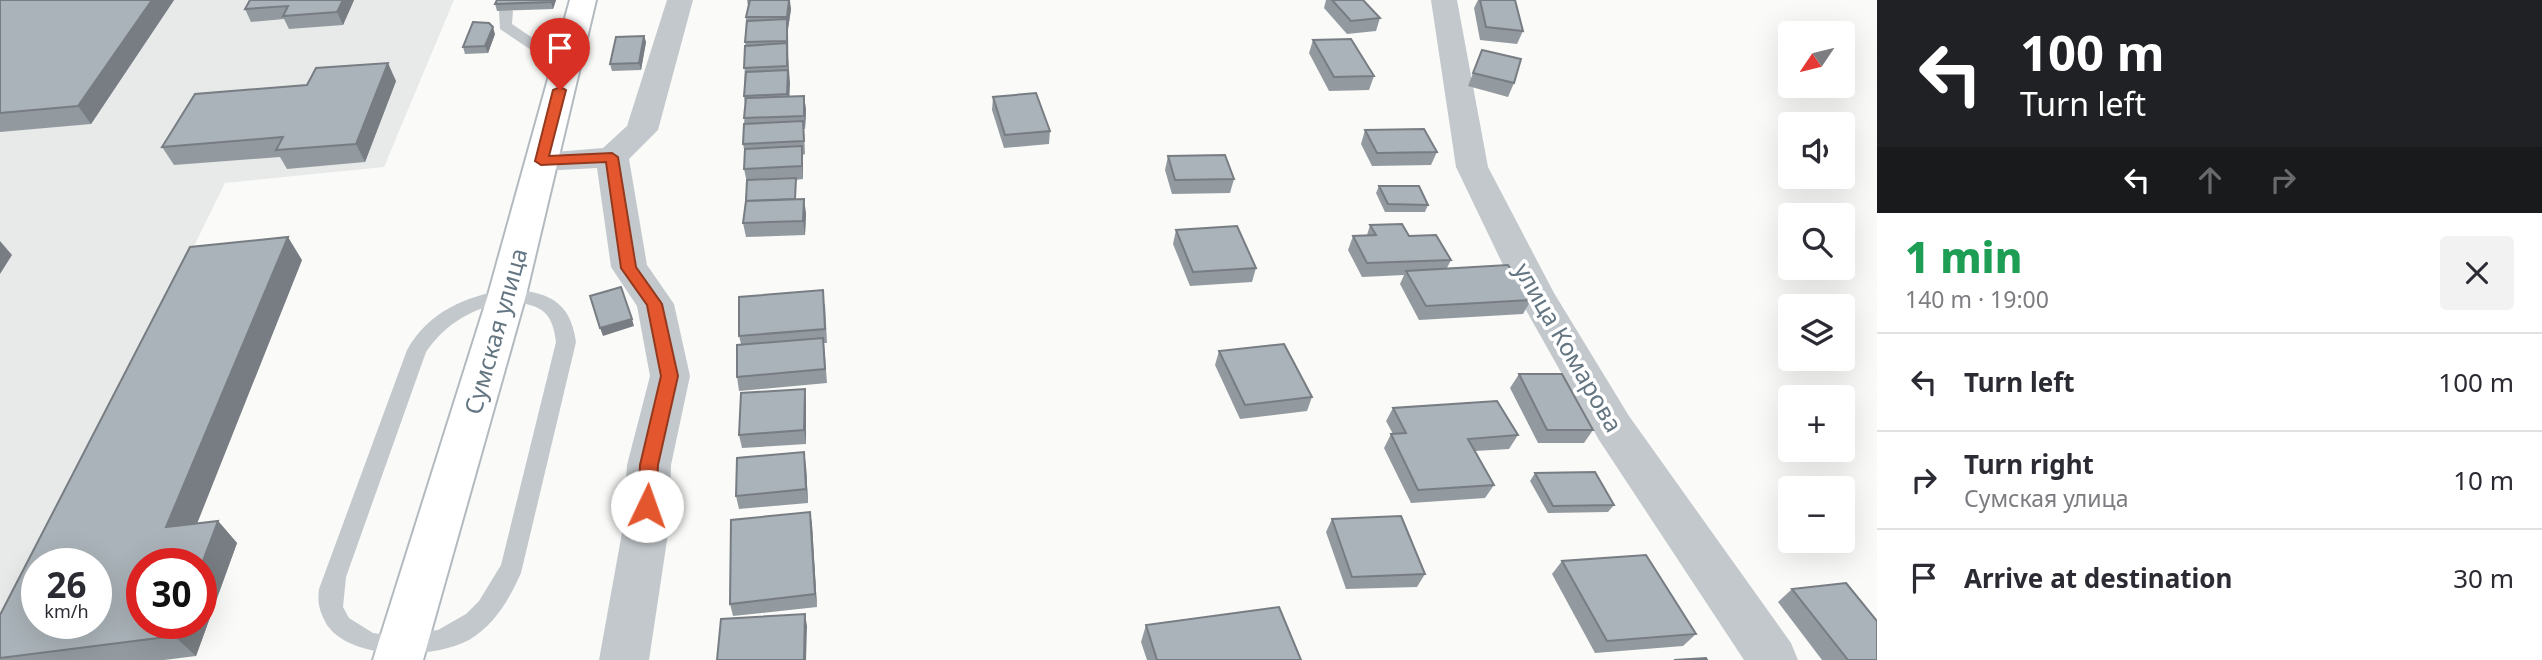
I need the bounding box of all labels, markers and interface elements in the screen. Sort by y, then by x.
pin [530,18,590,90]
text: 100 m [2020,19,2165,85]
north arrow [1778,21,1855,98]
map controls [1778,21,1855,553]
icon: left [1905,28,1996,119]
icon: arrive [541,29,579,67]
text: Turn left [2020,82,2146,125]
button: sound [1778,112,1855,189]
icon: left [2118,161,2156,199]
icon: ahead [2191,161,2229,199]
icon: right [2264,161,2302,199]
button: search [1778,203,1855,280]
text: 1 min [1905,228,2022,285]
button: close [2440,236,2514,310]
street label: Сумская улица [455,244,535,418]
street label: улица Комарова [1507,256,1631,438]
text: 140 m · 19:00 [1905,283,2049,315]
button: layers [1778,294,1855,371]
icon: left [1905,363,1943,401]
text: Turn left [1964,364,2075,400]
text: 100 m [2438,364,2514,400]
button: + [1778,385,1855,462]
text: Turn right [1964,446,2094,482]
icon: right [1905,461,1943,499]
text: 10 m [2453,462,2514,498]
position arrow [610,469,684,543]
button: − [1778,476,1855,553]
text: Сумская улица [1964,482,2128,514]
speed limit sign: 30 [126,548,217,639]
icon: arrive [1905,559,1943,597]
text: Arrive at destination [1964,560,2233,596]
text: 30 m [2453,560,2514,596]
text: 26 [46,561,87,608]
text: km/h [44,599,89,623]

